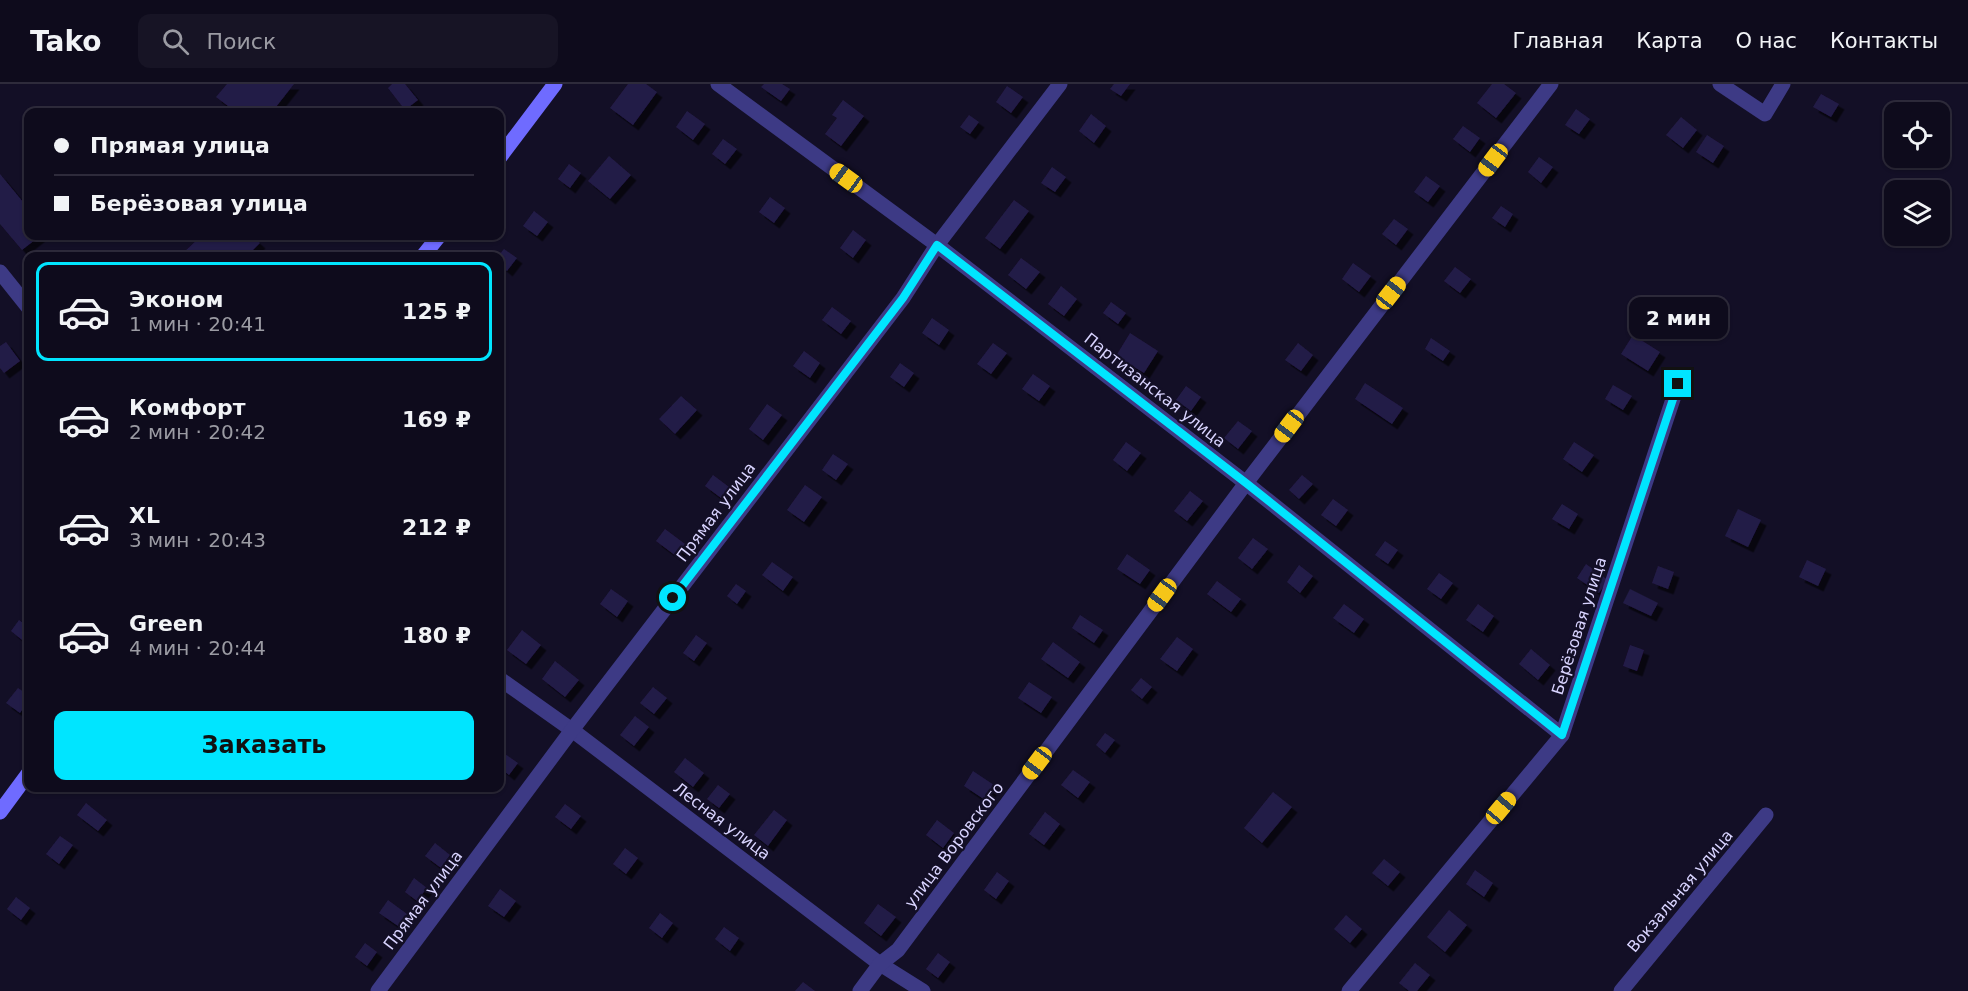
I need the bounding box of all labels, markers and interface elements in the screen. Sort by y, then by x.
search box [138,14,558,68]
text: Tako [30,25,102,58]
icon: search [159,25,192,58]
text: Поиск [207,29,276,54]
text: Главная [1513,29,1603,53]
text: Карта [1636,29,1703,53]
text: О нас [1736,29,1797,53]
text: Контакты [1830,29,1938,53]
map controls [1884,102,1950,246]
button: locate [1884,102,1950,168]
text: Прямая улица [90,133,270,158]
car [1475,140,1511,180]
car [826,160,866,196]
button: layers [1884,180,1950,246]
text: Берёзовая улица [90,191,308,216]
car [1373,273,1409,313]
icon: car [57,285,111,339]
text: Эконом [129,287,224,312]
callout: 2 мин [1628,297,1728,339]
text: 125 ₽ [402,299,471,324]
text: 2 мин [1646,306,1711,330]
text: 1 мин · 20:41 [129,312,266,336]
street label: Партизанская улица [1080,329,1230,451]
route end [1664,370,1691,397]
icon: car [57,393,111,447]
text: Комфорт [129,395,246,420]
car [1271,406,1307,446]
text: 169 ₽ [402,407,471,432]
text: 2 мин · 20:42 [129,420,266,444]
street label: Прямая улица [673,459,759,565]
icon: car [57,501,111,555]
text: XL [129,503,160,528]
text: 212 ₽ [402,515,471,540]
text: 3 мин · 20:43 [129,528,266,552]
street label: Берёзовая улица [1548,555,1610,697]
car [1144,575,1180,615]
route start [659,584,686,611]
icon: car [57,609,111,663]
text: Green [129,611,203,636]
text: 180 ₽ [402,623,471,648]
text: 4 мин · 20:44 [129,636,266,660]
button: Заказать [54,711,474,780]
car [1019,743,1055,783]
street label: Лесная улица [670,778,774,864]
street label: улица Воровского [901,778,1007,912]
car [1483,788,1519,828]
street label: Вокзальная улица [1623,826,1737,956]
street label: Прямая улица [380,847,466,953]

